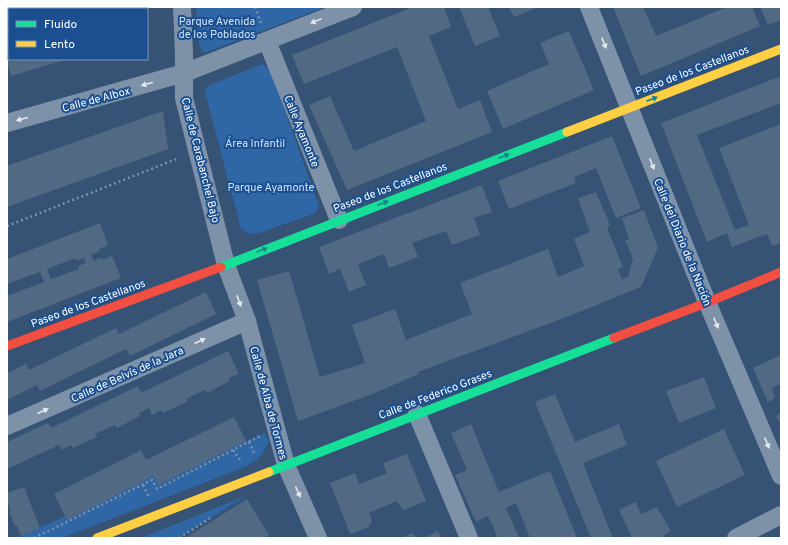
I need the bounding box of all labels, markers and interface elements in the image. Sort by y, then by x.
legend [8,8,148,60]
park label: Parque Avenida de los Poblados [179,15,255,42]
text: Fluido [44,17,77,33]
one-way arrow [310,19,322,25]
text: Lento [44,37,75,53]
one-way arrow [601,38,607,50]
street label: Paseo de los Castellanos [633,43,751,99]
one-way arrow [141,82,153,88]
street label: Calle de Albox [61,84,132,116]
street label: Calle Ayamonte [280,93,322,170]
one-way arrow [646,95,658,101]
street label: Calle de Carabanchel Bajo [178,96,222,225]
one-way arrow [15,116,27,122]
park label: Área Infantil [225,136,285,151]
one-way arrow [499,152,511,158]
one-way arrow [649,158,655,170]
street label: Paseo de los Castellanos [331,160,449,216]
street label: Calle del Diario de la Nación [650,176,714,308]
park label: Parque Ayamonte [227,181,315,195]
one-way arrow [378,199,390,205]
one-way arrow [257,247,269,253]
street label: Paseo de los Castellanos [29,277,148,331]
one-way arrow [237,296,243,308]
one-way arrow [713,318,719,329]
one-way arrow [195,338,207,344]
street label: Calle de Belvís de la Jara [69,344,186,406]
street label: Calle de Alba de Tormes [246,345,290,462]
street label: Calle de Federico Grases [377,367,494,423]
one-way arrow [37,407,49,413]
one-way arrow [764,438,770,449]
one-way arrow [295,487,301,498]

